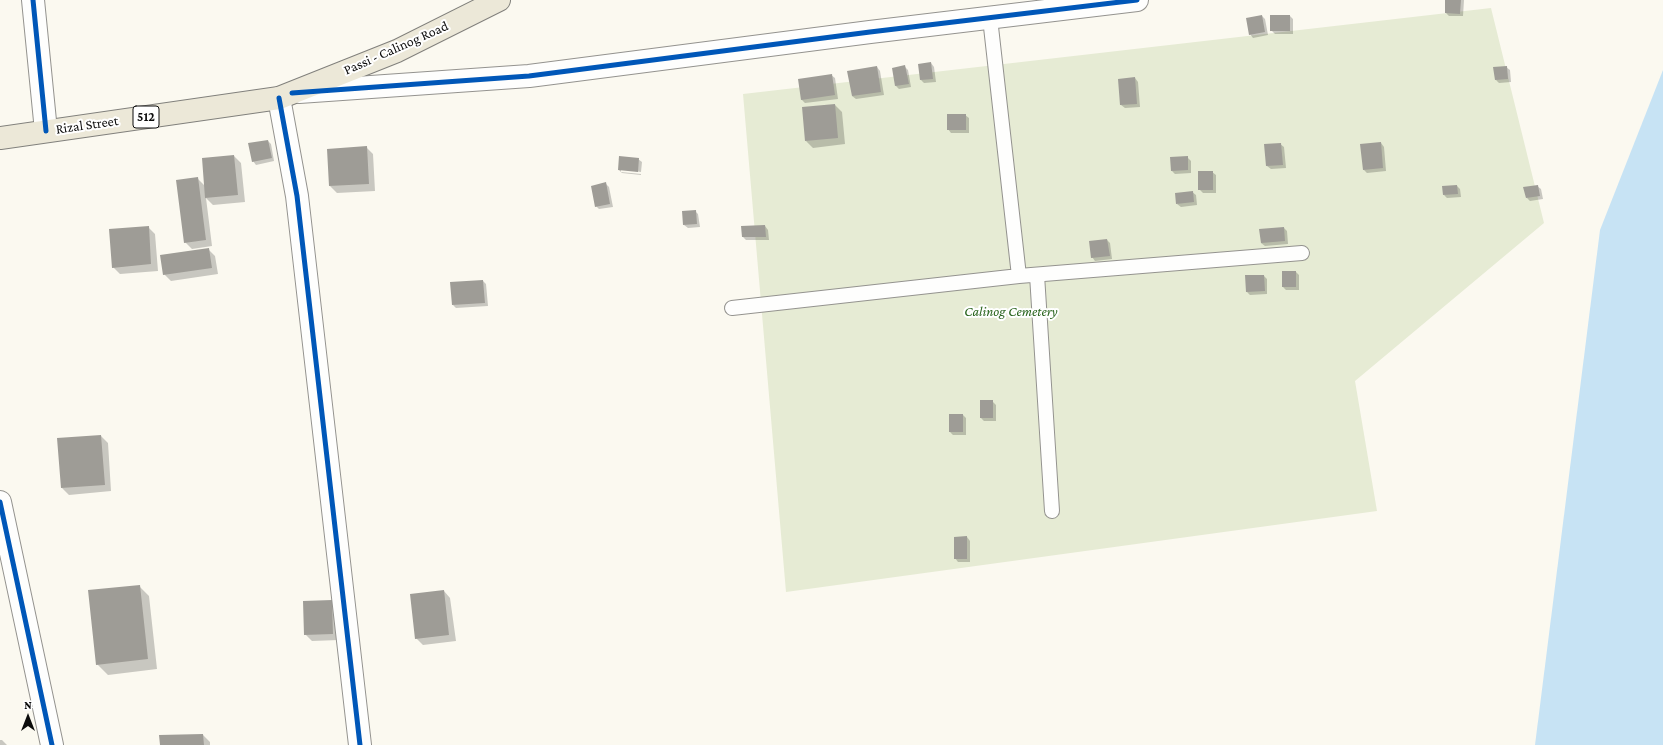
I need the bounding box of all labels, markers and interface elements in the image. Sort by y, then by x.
street label: Passi - Calinog Road [341,17,451,79]
road number: 512 [133,106,159,128]
street label: Rizal Street [55,112,119,138]
park label: Calinog Cemetery [964,304,1058,320]
north arrow [8,697,48,737]
text: N [24,699,32,711]

